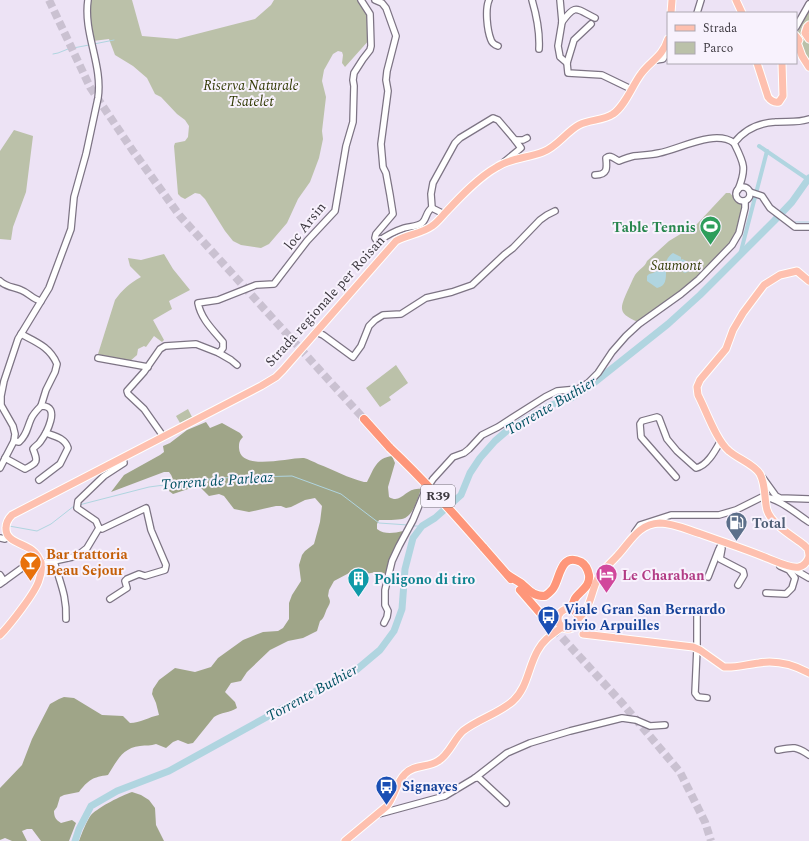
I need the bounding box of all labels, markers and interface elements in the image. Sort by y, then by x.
legend [667,12,797,64]
text: Strada [703,19,737,38]
text: Parco [703,39,733,58]
park label: Riserva Naturale Tsatelet [203,75,299,112]
street label: loc Arsin [279,197,331,255]
sports icon: Table Tennis [698,214,724,247]
place label: Table Tennis [612,217,696,238]
street label: Strada regionale per Roisan [260,231,390,371]
park label: Saumont [651,255,702,276]
water label: Torrente Buthier [501,370,602,441]
water label: Torrent de Parleaz [160,466,274,496]
road number: R39 [421,485,455,507]
fuel station icon: Total [724,510,750,543]
place label: Total [752,513,786,534]
place label: Bar trattoria Beau Sejour [46,544,128,581]
bar icon: Bar trattoria Beau Sejour [17,549,43,582]
hotel icon: Le Charaban [594,562,620,595]
place label: Le Charaban [622,565,705,586]
building icon: Poligono di tiro [345,566,371,599]
place label: Poligono di tiro [374,569,476,590]
place label: Viale Gran San Bernardo bivio Arpuilles [564,599,726,636]
bus stop icon: Viale Gran San Bernardo bivio Arpuilles [535,604,561,637]
water label: Torrente Buthier [262,658,363,728]
bus stop icon: Signayes [374,773,400,806]
place label: Signayes [402,776,458,797]

